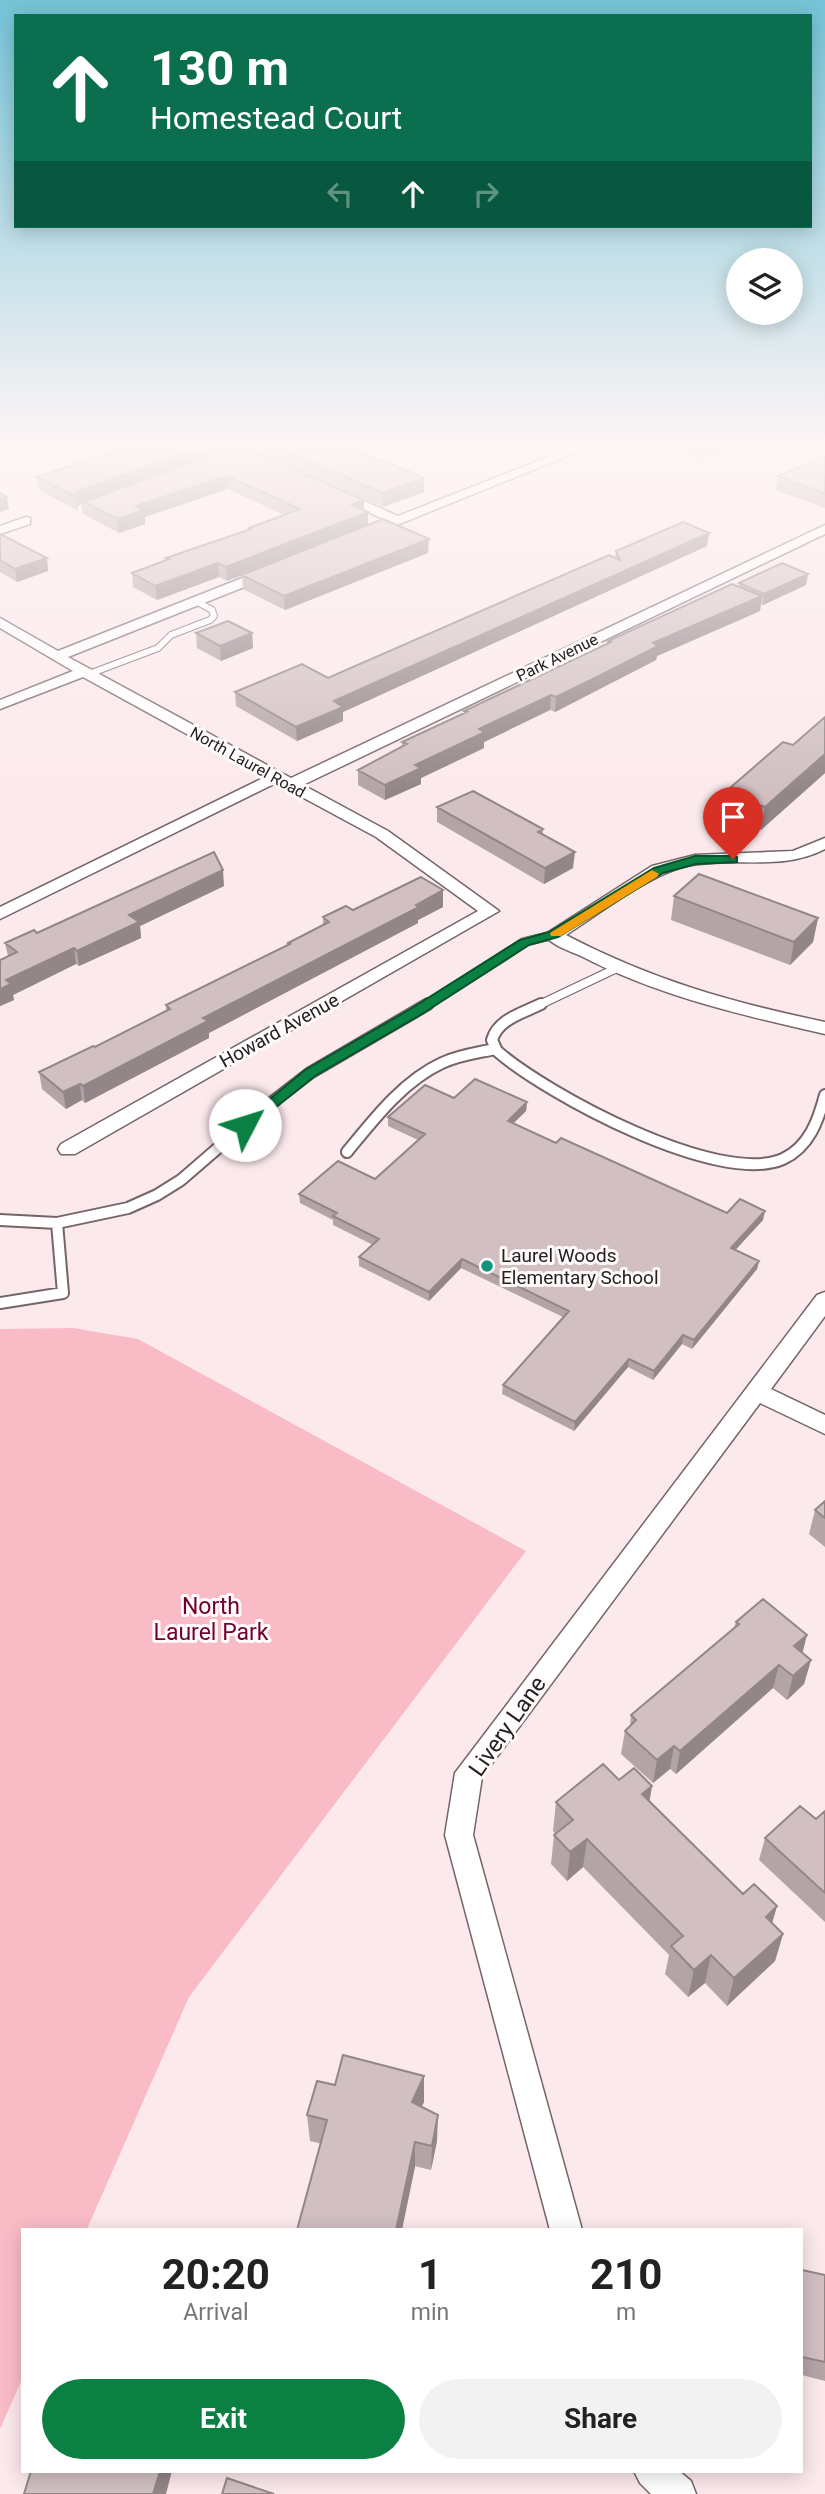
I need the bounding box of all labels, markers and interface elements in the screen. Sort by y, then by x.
text: 130 m [150,40,289,97]
icon: ahead [35,42,126,133]
text: Homestead Court [150,99,402,137]
icon: left [321,175,359,213]
icon: ahead [394,175,432,213]
icon: right [467,175,505,213]
map controls [726,248,803,325]
button: layers [726,248,803,325]
street label: Park Avenue [513,630,601,685]
street label: North Laurel Road [187,723,309,802]
pin [703,787,763,859]
icon: arrive [714,798,752,836]
street label: Howard Avenue [216,988,343,1073]
position arrow [208,1088,282,1162]
place label: Laurel Woods Elementary School [501,1244,659,1289]
marker: Laurel Woods Elementary School [479,1258,495,1274]
park label: North Laurel Park [154,1593,269,1646]
street label: Livery Lane [463,1671,552,1781]
text: 20:20 [162,2250,270,2299]
text: 1 [418,2250,442,2299]
text: 210 [590,2250,662,2299]
text: Arrival [183,2299,249,2326]
text: min [411,2299,449,2326]
text: m [616,2299,636,2326]
button: Exit [42,2379,405,2459]
button: Share [419,2379,782,2459]

